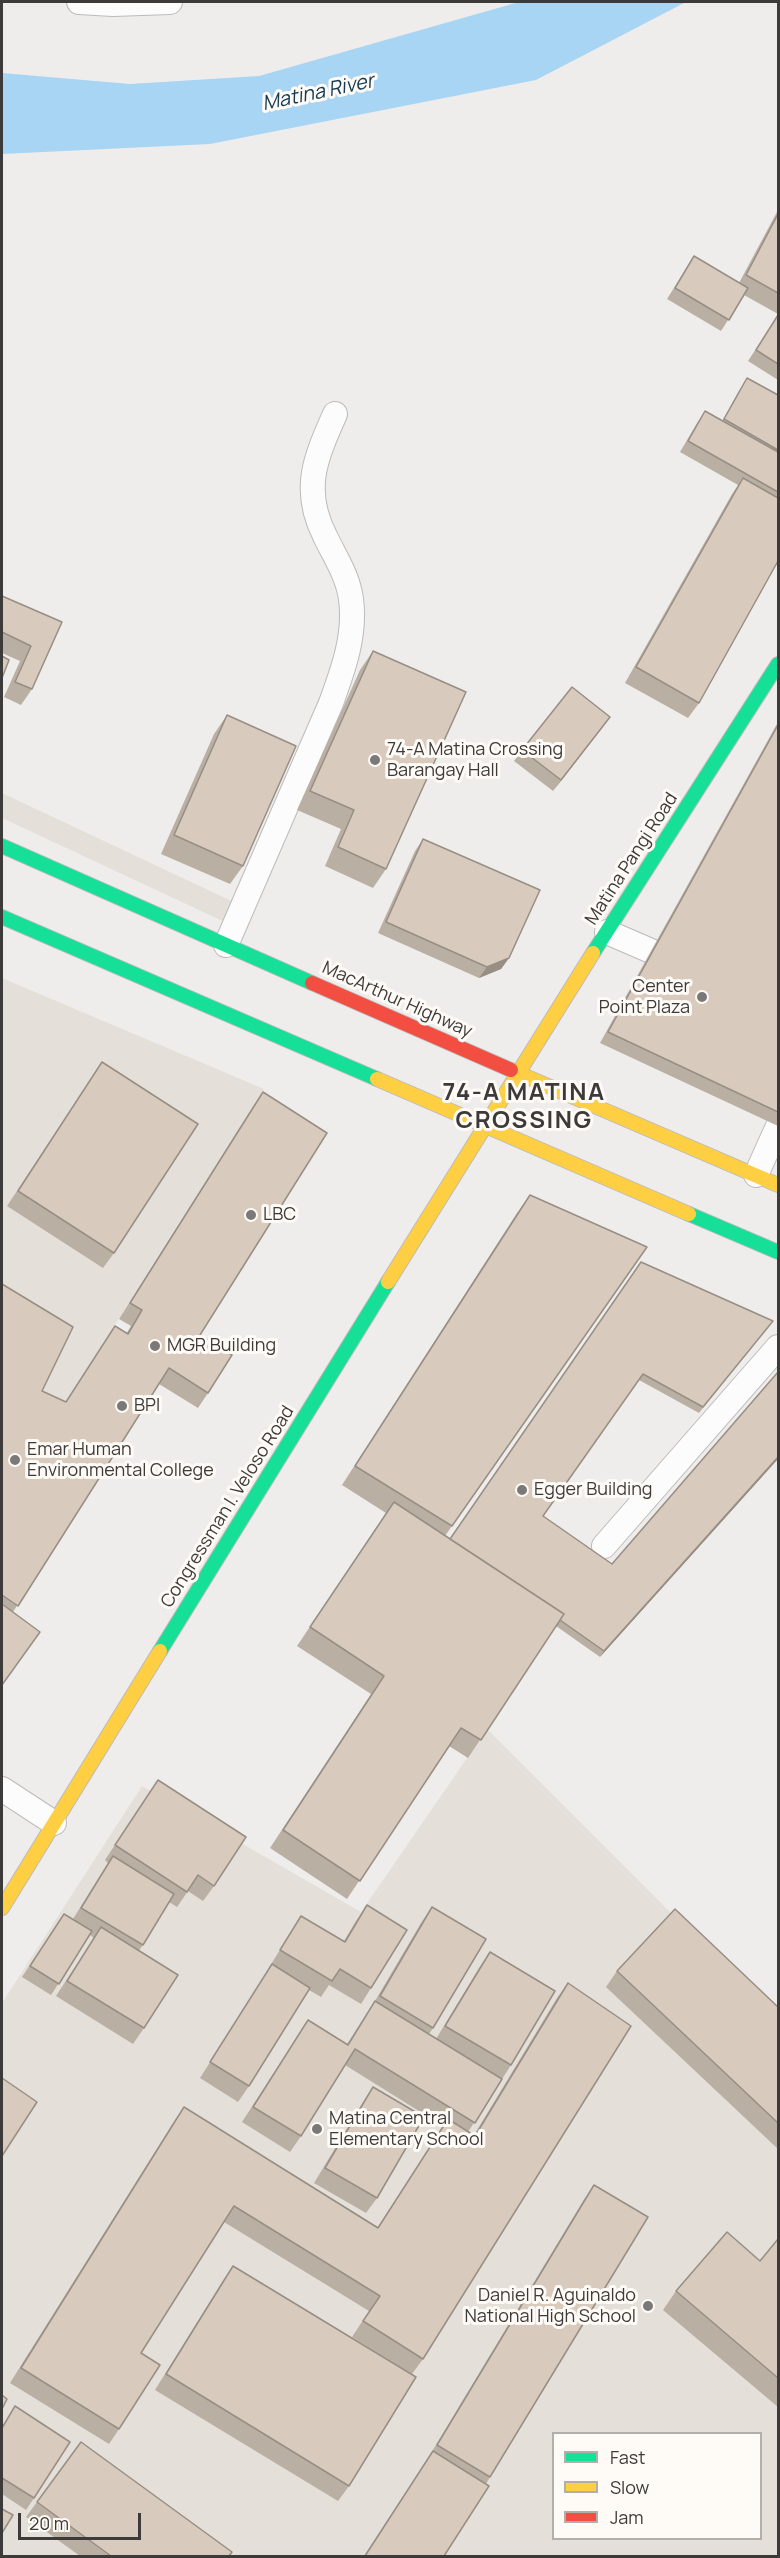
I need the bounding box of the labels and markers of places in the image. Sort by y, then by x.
place label: 74-A Matina Crossing Barangay Hall [387,739,563,782]
marker: 74-A Matina Crossing Barangay Hall [368,753,382,767]
place label: Center Point Plaza [599,976,690,1018]
marker: Center Point Plaza [695,990,709,1004]
place label: LBC [263,1204,296,1226]
marker: LBC [244,1208,258,1222]
place label: MGR Building [167,1335,276,1357]
marker: MGR Building [148,1339,162,1353]
place label: BPI [134,1395,160,1417]
marker: BPI [115,1399,129,1413]
place label: Emar Human Environmental College [27,1439,214,1482]
marker: Emar Human Environmental College [8,1453,22,1467]
place label: Egger Building [534,1479,653,1501]
marker: Egger Building [515,1483,529,1497]
place label: Matina Central Elementary School [329,2108,484,2150]
marker: Matina Central Elementary School [310,2122,324,2136]
place label: Daniel R. Aguinaldo National High School [464,2285,636,2328]
marker: Daniel R. Aguinaldo National High School [641,2299,655,2313]

